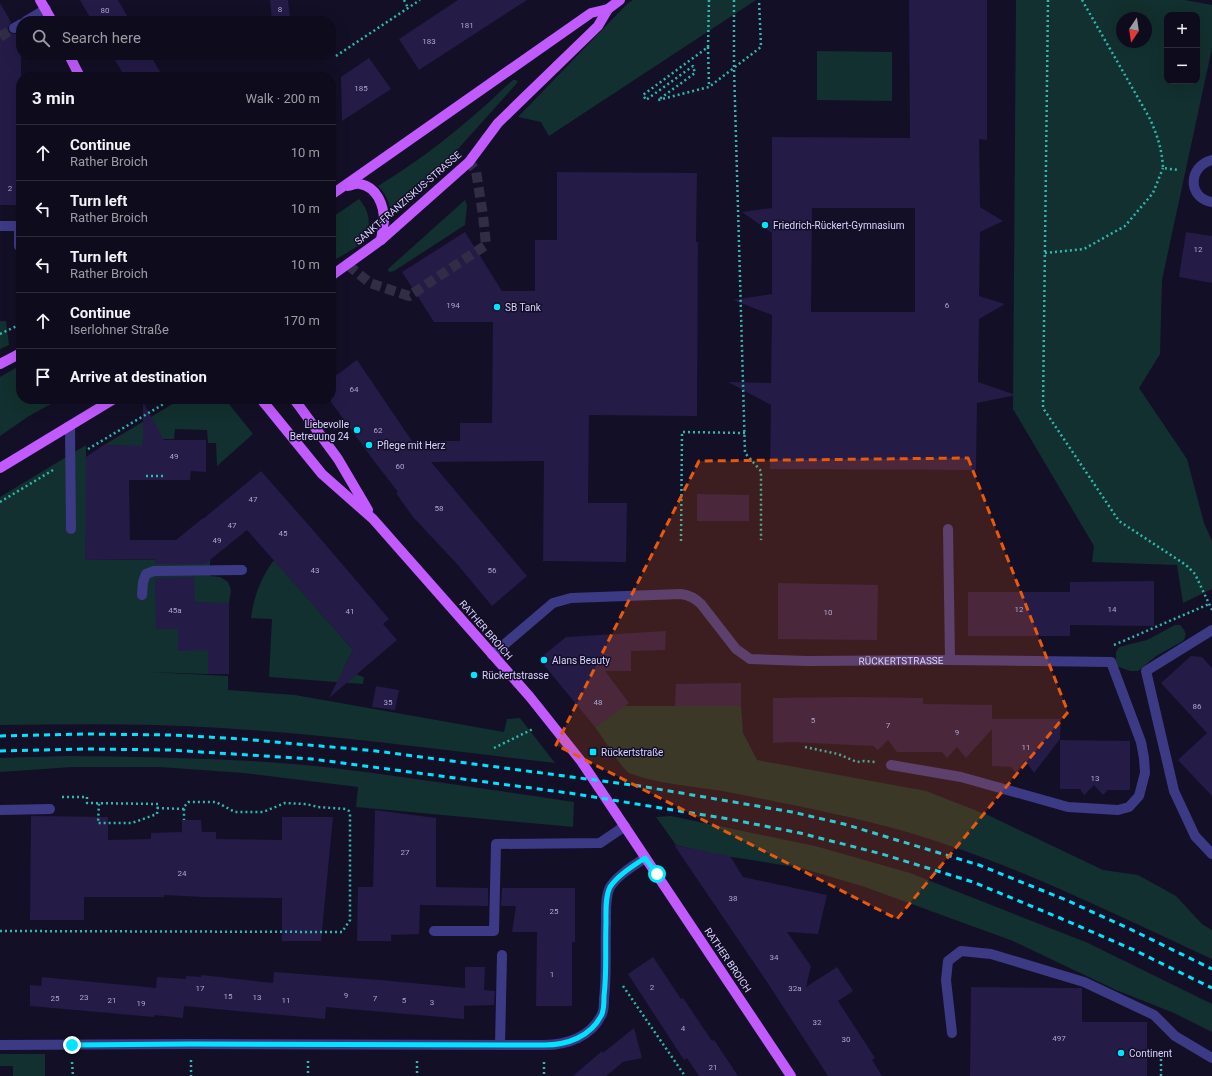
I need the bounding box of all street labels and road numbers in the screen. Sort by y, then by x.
street label: SANKT-FRANZISKUS-STRASSE [353,149,464,247]
street label: RATHER BROICH [457,598,515,662]
street label: RÜCKERTSTRASSE [858,654,944,666]
street label: RATHER BROICH [702,926,754,994]

